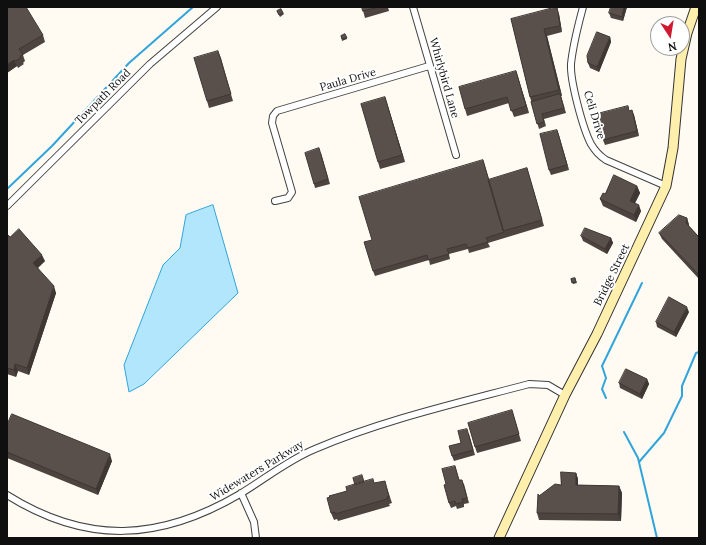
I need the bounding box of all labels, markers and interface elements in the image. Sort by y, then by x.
north arrow [650,16,690,56]
street label: Whirlybird Lane [426,36,462,120]
text: N [667,39,678,54]
street label: Paula Drive [318,66,378,94]
street label: Towpath Road [73,67,133,127]
street label: Celi Drive [580,89,608,141]
street label: Bridge Street [591,242,633,308]
street label: Widewaters Parkway [208,438,306,504]

